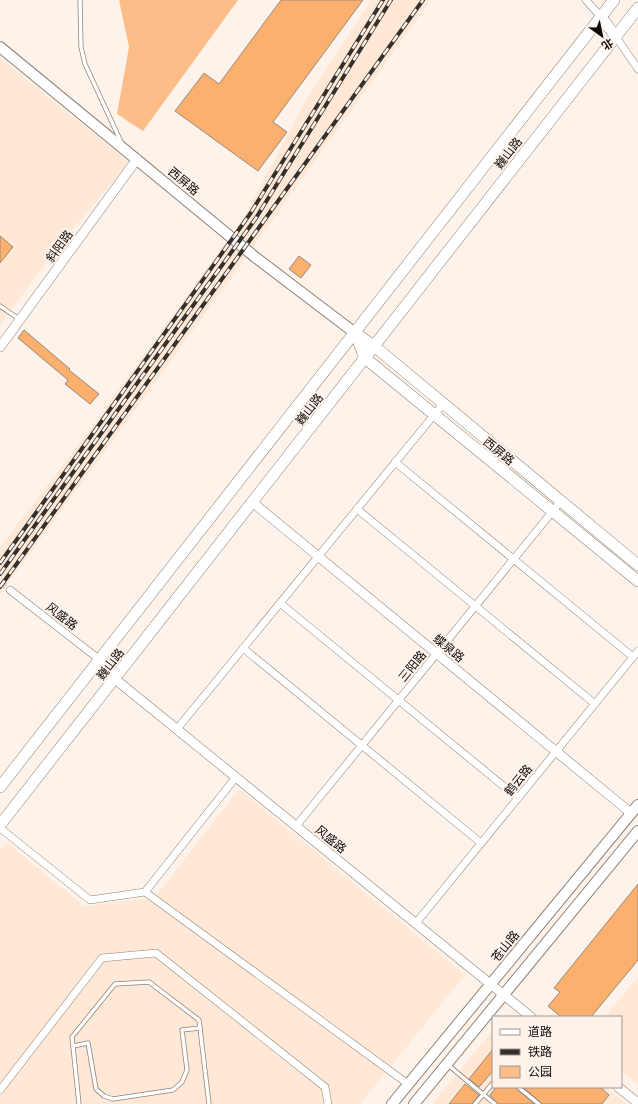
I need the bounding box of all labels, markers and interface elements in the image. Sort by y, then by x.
north arrow [582,16,622,56]
text: 北 [599,36,616,54]
street label: 巍山路 [490,134,526,172]
street label: 西屏路 [165,163,203,199]
street label: 斜阳路 [42,226,76,266]
street label: 巍山路 [291,390,327,428]
street label: 西屏路 [480,433,518,469]
street label: 风盛路 [43,598,81,634]
street label: 蝶泉路 [430,630,468,666]
street label: 巍山路 [92,645,128,683]
street label: 三阳路 [394,647,430,685]
street label: 鹤云路 [500,761,536,799]
street label: 风盛路 [312,821,350,857]
street label: 苍山路 [487,927,523,965]
legend [492,1016,622,1088]
text: 道路 [528,1023,552,1040]
text: 铁路 [528,1043,552,1060]
text: 公园 [528,1063,552,1080]

